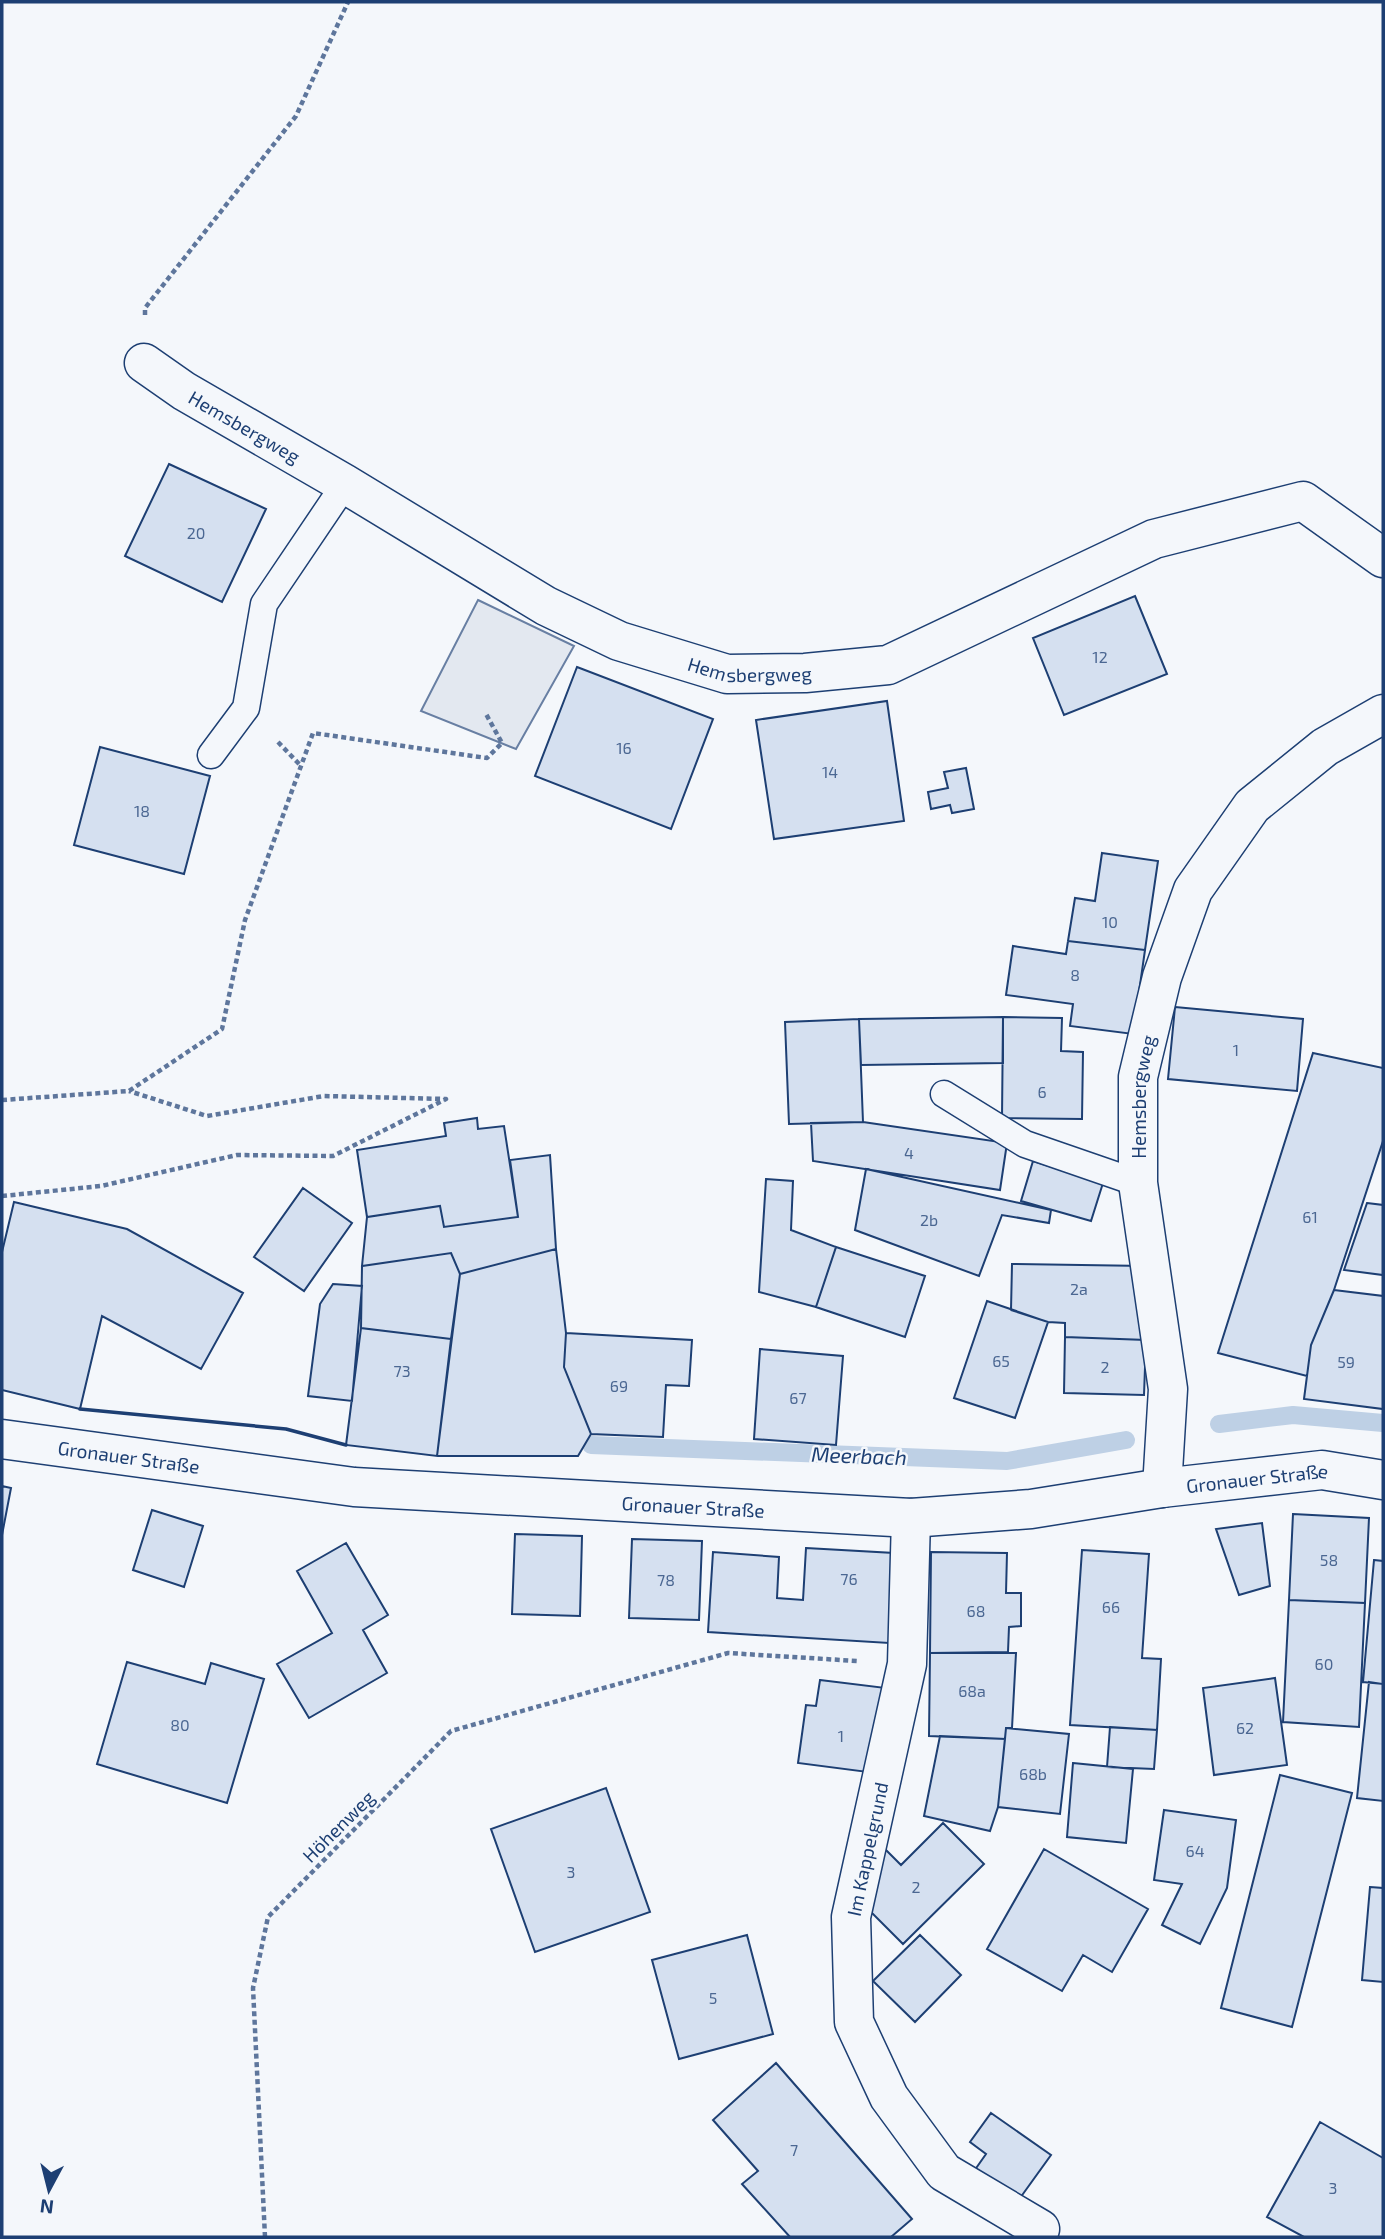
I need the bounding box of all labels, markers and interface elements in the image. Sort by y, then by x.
street label: Hemsbergweg [185,385,305,467]
house number: 20 [187,523,205,542]
house number: 12 [1092,647,1108,666]
street label: Hemsbergweg [685,651,813,686]
house number: 16 [616,738,632,757]
house number: 14 [822,762,838,781]
house number: 18 [134,801,150,820]
house number: 10 [1102,912,1118,931]
house number: 8 [1070,965,1080,984]
street label: Hemsbergweg [1126,1032,1159,1159]
house number: 1 [1233,1040,1239,1059]
house number: 6 [1037,1082,1047,1101]
house number: 4 [904,1143,914,1162]
house number: 61 [1302,1207,1318,1226]
house number: 2b [920,1210,938,1229]
house number: 2a [1070,1279,1088,1298]
house number: 65 [992,1351,1010,1370]
house number: 59 [1337,1352,1355,1371]
house number: 2 [1101,1357,1110,1376]
house number: 73 [393,1361,411,1380]
house number: 69 [610,1376,628,1395]
house number: 67 [789,1388,807,1407]
street label: Gronauer Straße [56,1435,201,1477]
water label: Meerbach [811,1441,907,1469]
street label: Gronauer Straße [1185,1458,1330,1497]
street label: Gronauer Straße [621,1490,765,1521]
house number: 58 [1320,1550,1338,1569]
house number: 76 [840,1569,858,1588]
house number: 78 [657,1570,675,1589]
house number: 66 [1102,1597,1120,1616]
house number: 68 [967,1601,985,1620]
house number: 60 [1315,1654,1333,1673]
house number: 68a [958,1681,986,1700]
house number: 80 [170,1715,190,1734]
house number: 62 [1236,1718,1254,1737]
house number: 1 [838,1726,844,1745]
house number: 68b [1019,1764,1047,1783]
street label: Im Kappelgrund [842,1780,892,1918]
street label: Höhenweg [297,1785,379,1867]
house number: 64 [1186,1841,1205,1860]
house number: 3 [567,1862,575,1881]
house number: 2 [912,1877,921,1896]
house number: 5 [709,1988,717,2007]
house number: 7 [790,2140,798,2159]
north arrow [14,2155,84,2225]
house number: 3 [1329,2178,1337,2197]
text: N [39,2195,55,2220]

